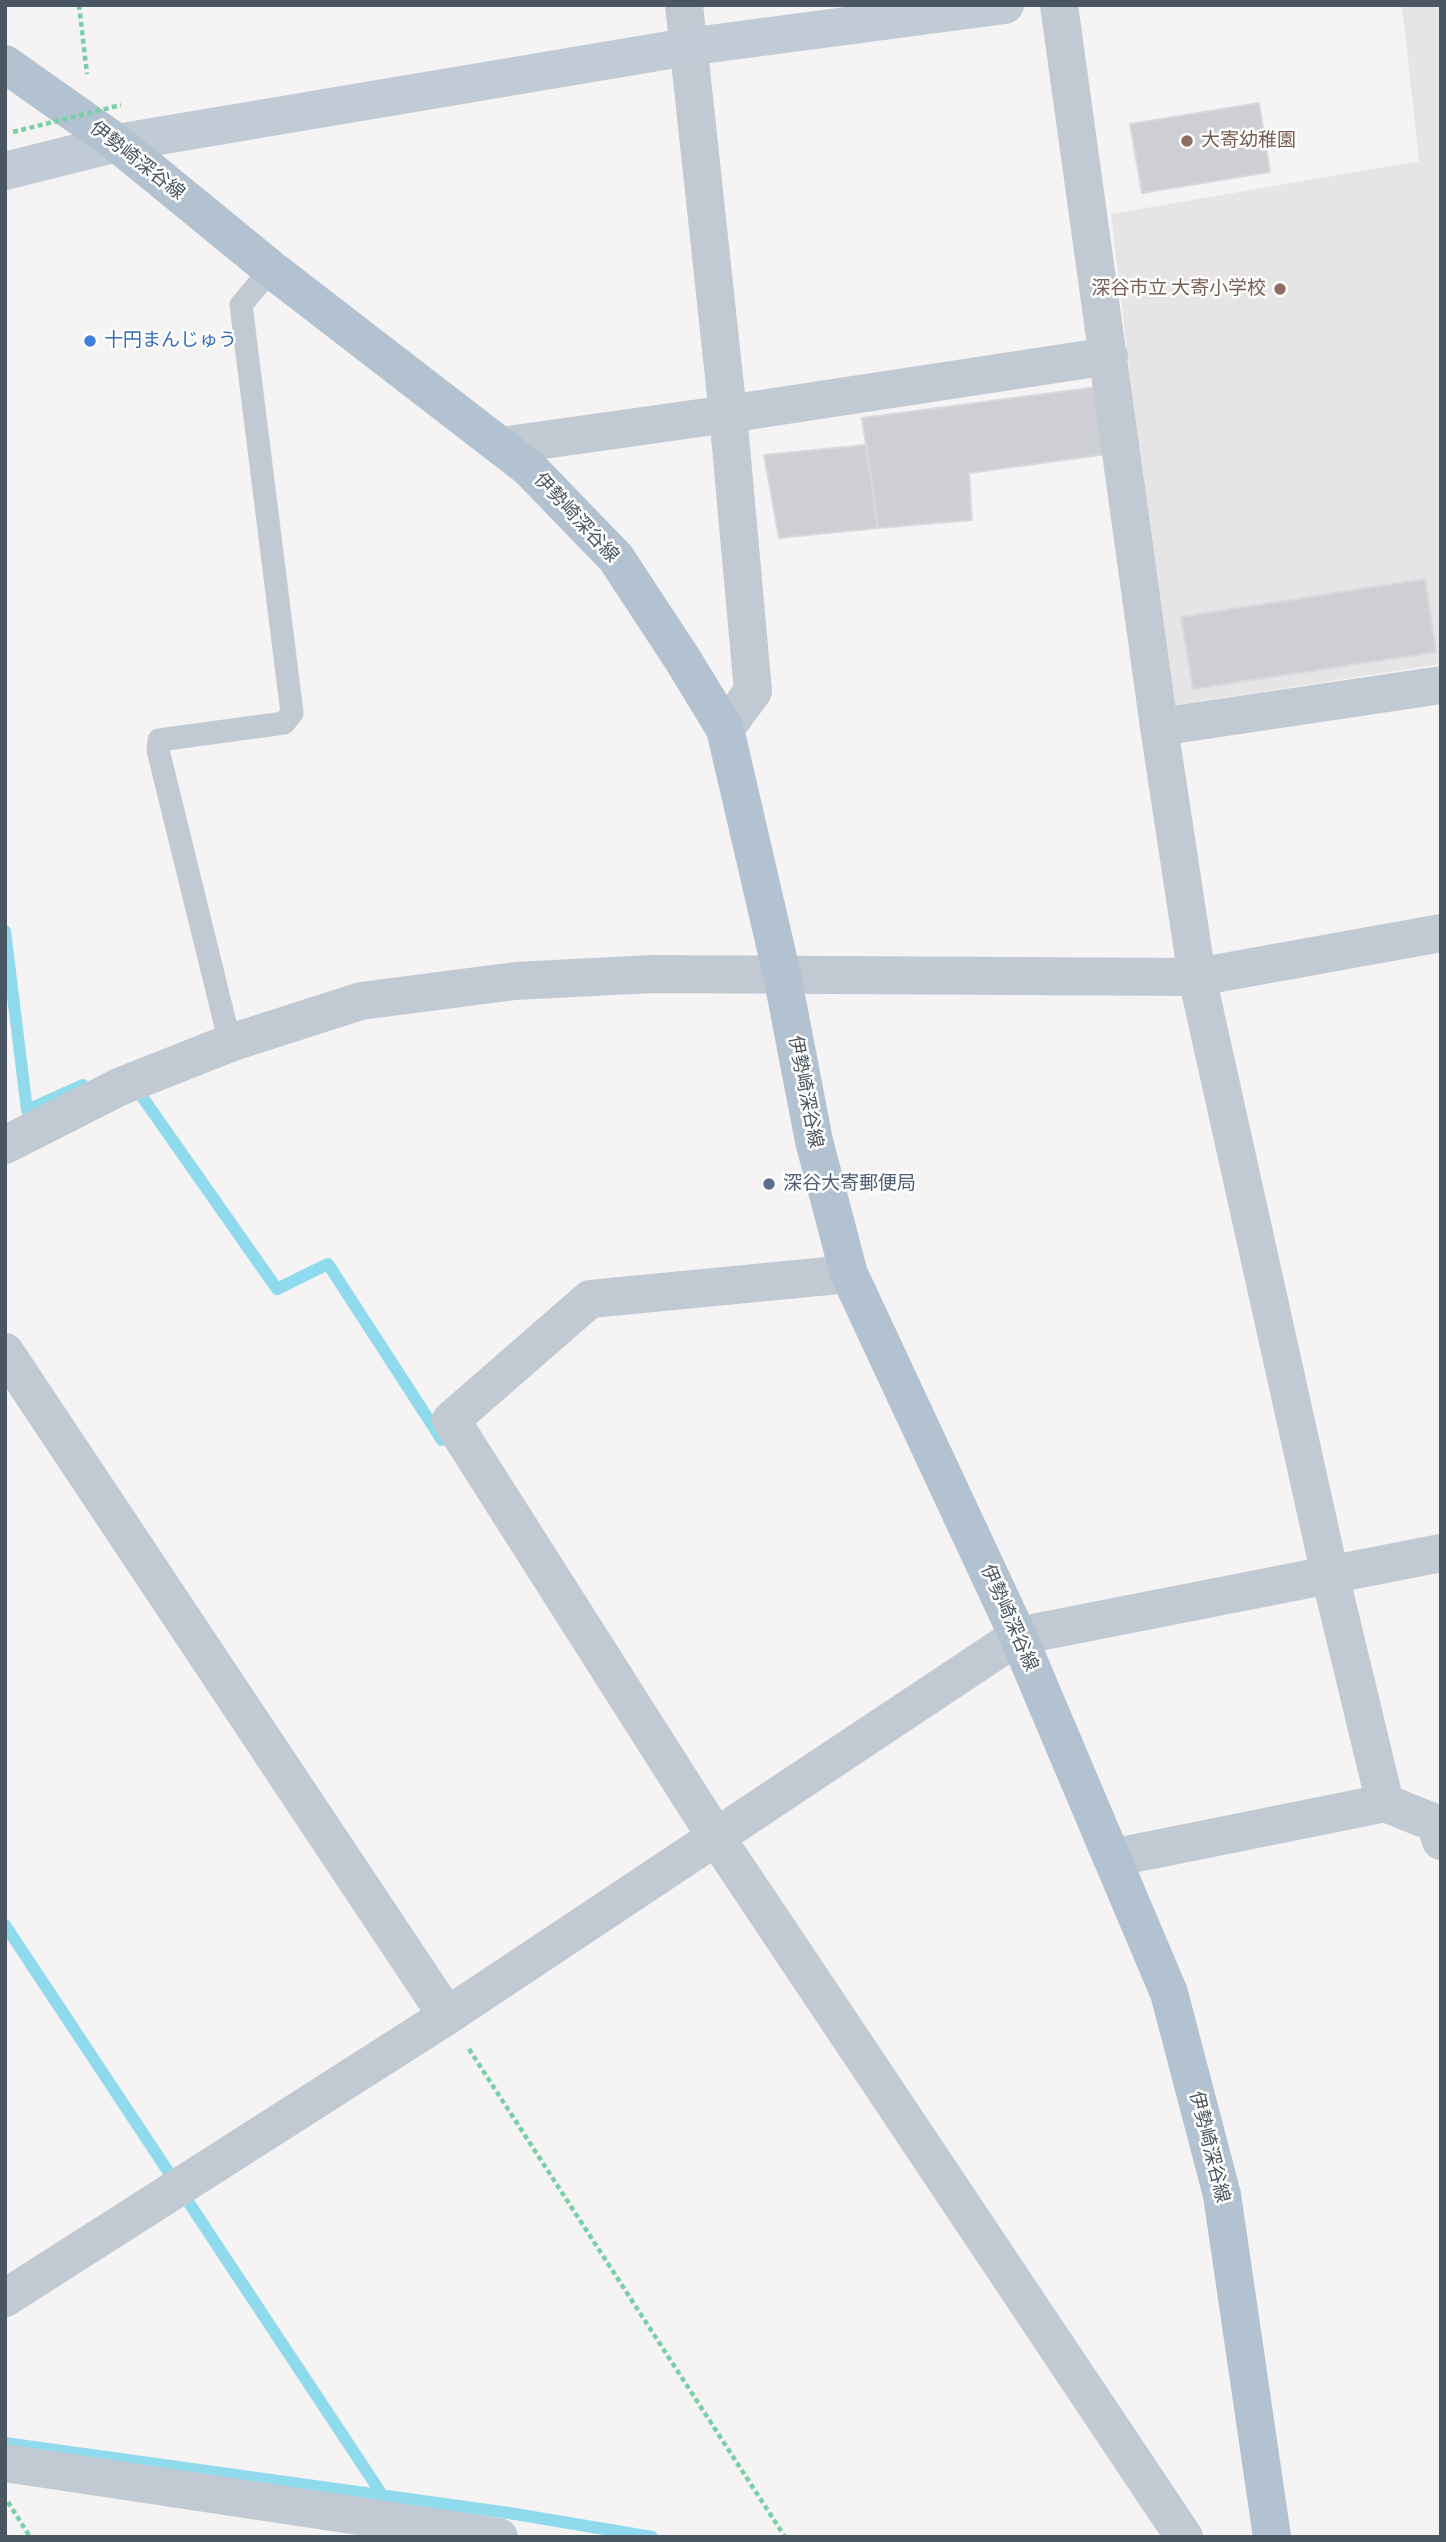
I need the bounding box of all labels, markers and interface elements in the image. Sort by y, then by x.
street label: 伊勢崎深谷線 [85,117,189,205]
place label: 大寄幼稚園 [1201,130,1296,152]
marker: 大寄幼稚園 [1179,133,1195,149]
place label: 深谷市立 大寄小学校 [1091,278,1266,300]
marker: 深谷市立 大寄小学校 [1272,281,1288,297]
place label: 十円まんじゅう [104,330,237,352]
marker: 十円まんじゅう [82,333,98,349]
street label: 伊勢崎深谷線 [529,469,623,567]
street label: 伊勢崎深谷線 [783,1034,827,1150]
place label: 深谷大寄郵便局 [783,1173,916,1195]
marker: 深谷大寄郵便局 [761,1176,777,1192]
street label: 伊勢崎深谷線 [975,1561,1043,1675]
street label: 伊勢崎深谷線 [1184,2089,1234,2205]

